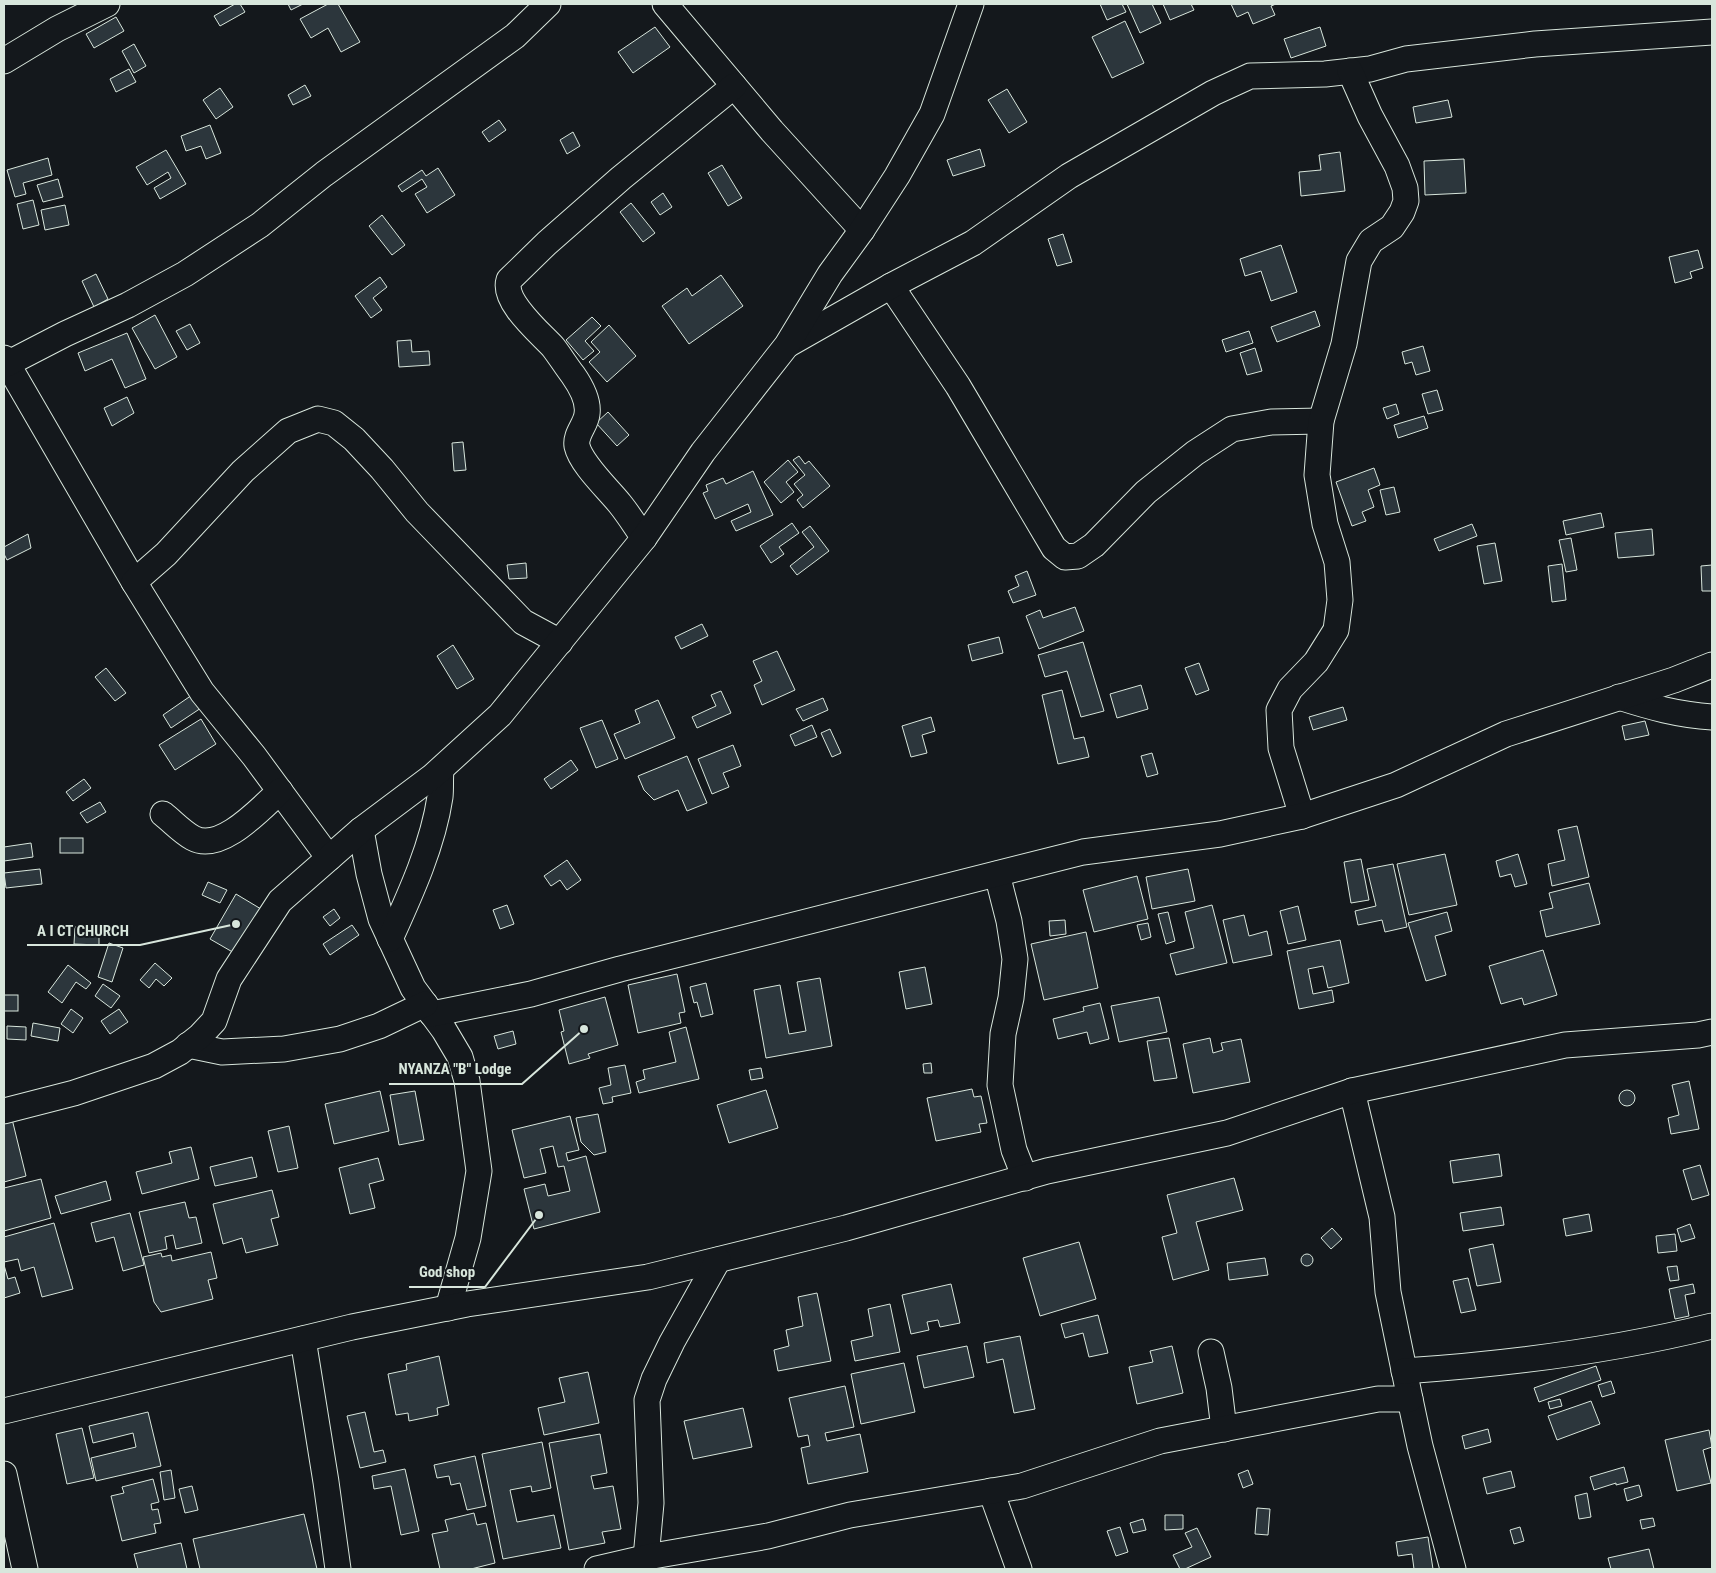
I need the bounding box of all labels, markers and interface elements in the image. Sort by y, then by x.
callout: A I CT CHURCH [27,915,140,945]
text: A I CT CHURCH [37,922,129,940]
callout: NYANZA "B" Lodge [389,1054,522,1084]
text: NYANZA "B" Lodge [399,1060,511,1078]
callout: God shop [409,1257,485,1287]
text: God shop [419,1263,475,1281]

